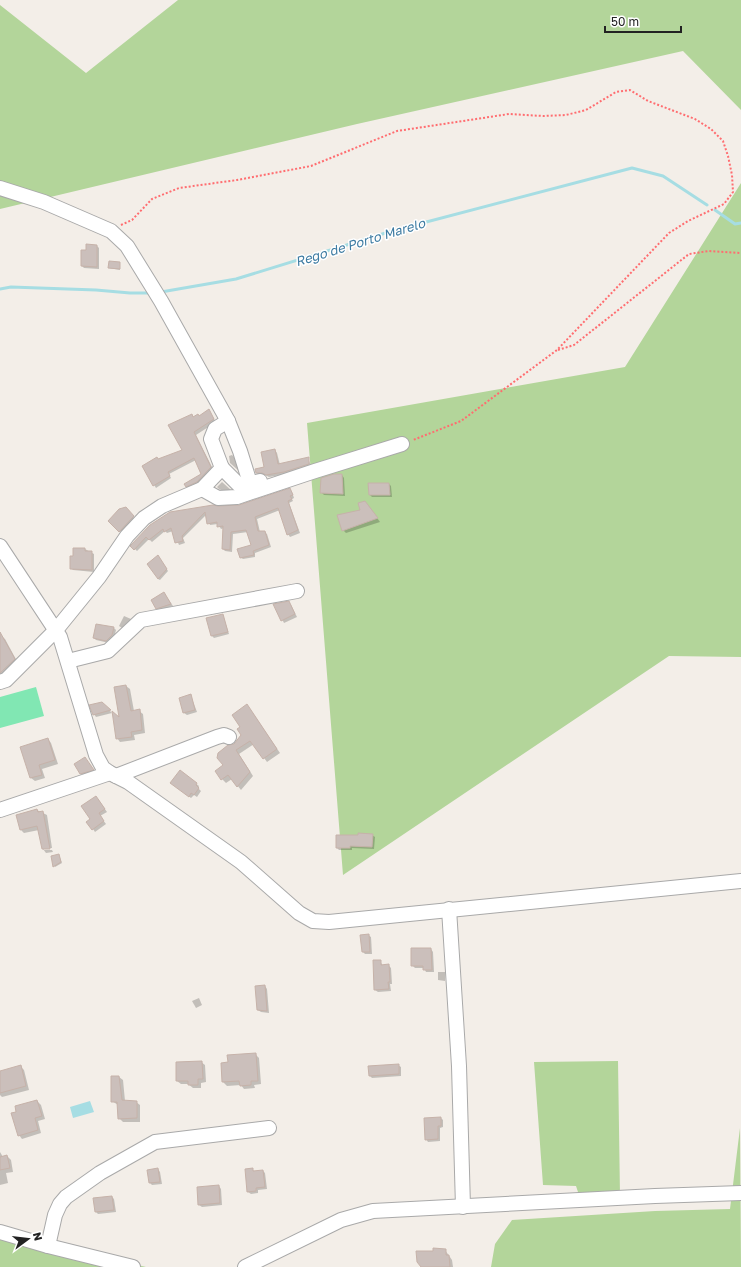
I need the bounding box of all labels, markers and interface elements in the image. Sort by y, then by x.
scale bar [605,8,681,34]
text: 50 m [611,14,639,29]
water label: Rego de Porto Marelo [293,214,428,269]
north arrow [8,1219,48,1259]
text: N [31,1231,46,1242]

